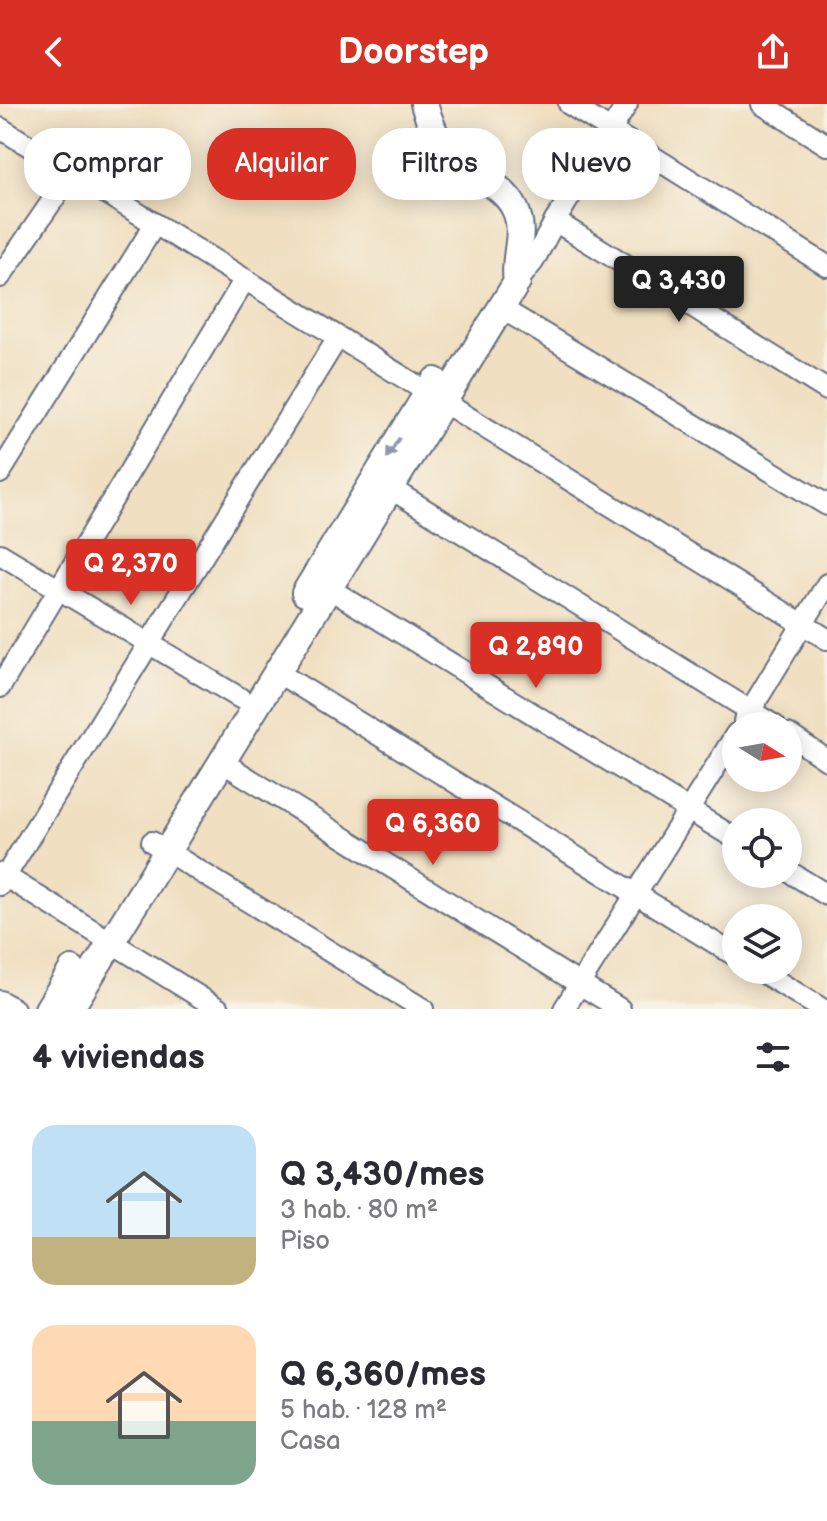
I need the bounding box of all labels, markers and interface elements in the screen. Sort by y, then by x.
icon: back [32,30,76,74]
icon: share [751,30,795,74]
text: Doorstep [338,31,489,74]
chip: Comprar [24,128,191,200]
chip: Alquilar [207,128,356,200]
chip: Filtros [372,128,506,200]
chip: Nuevo [522,128,660,200]
pin: Q 3,430 [605,256,753,324]
text: Q 3,430 [632,266,726,297]
one-way arrow [386,437,401,458]
pin: Q 2,370 [57,539,205,607]
text: Q 2,370 [84,549,178,580]
pin: Q 2,890 [462,622,610,690]
text: Q 2,890 [488,632,584,663]
north arrow [722,712,802,792]
map controls [722,712,802,984]
pin: Q 6,360 [359,799,507,867]
button: locate [722,808,802,888]
text: Q 6,360 [385,809,481,840]
button: layers [722,904,802,984]
icon: filters [751,1035,795,1079]
text: 4 viviendas [32,1037,205,1078]
text: Q 3,430/mes [280,1154,485,1195]
icon: home [96,1157,192,1253]
text: 3 hab. · 80 m² [280,1195,438,1226]
text: Piso [280,1226,330,1257]
text: Q 6,360/mes [280,1354,486,1395]
icon: home [96,1357,192,1453]
text: 5 hab. · 128 m² [280,1395,447,1426]
text: Casa [280,1426,341,1457]

